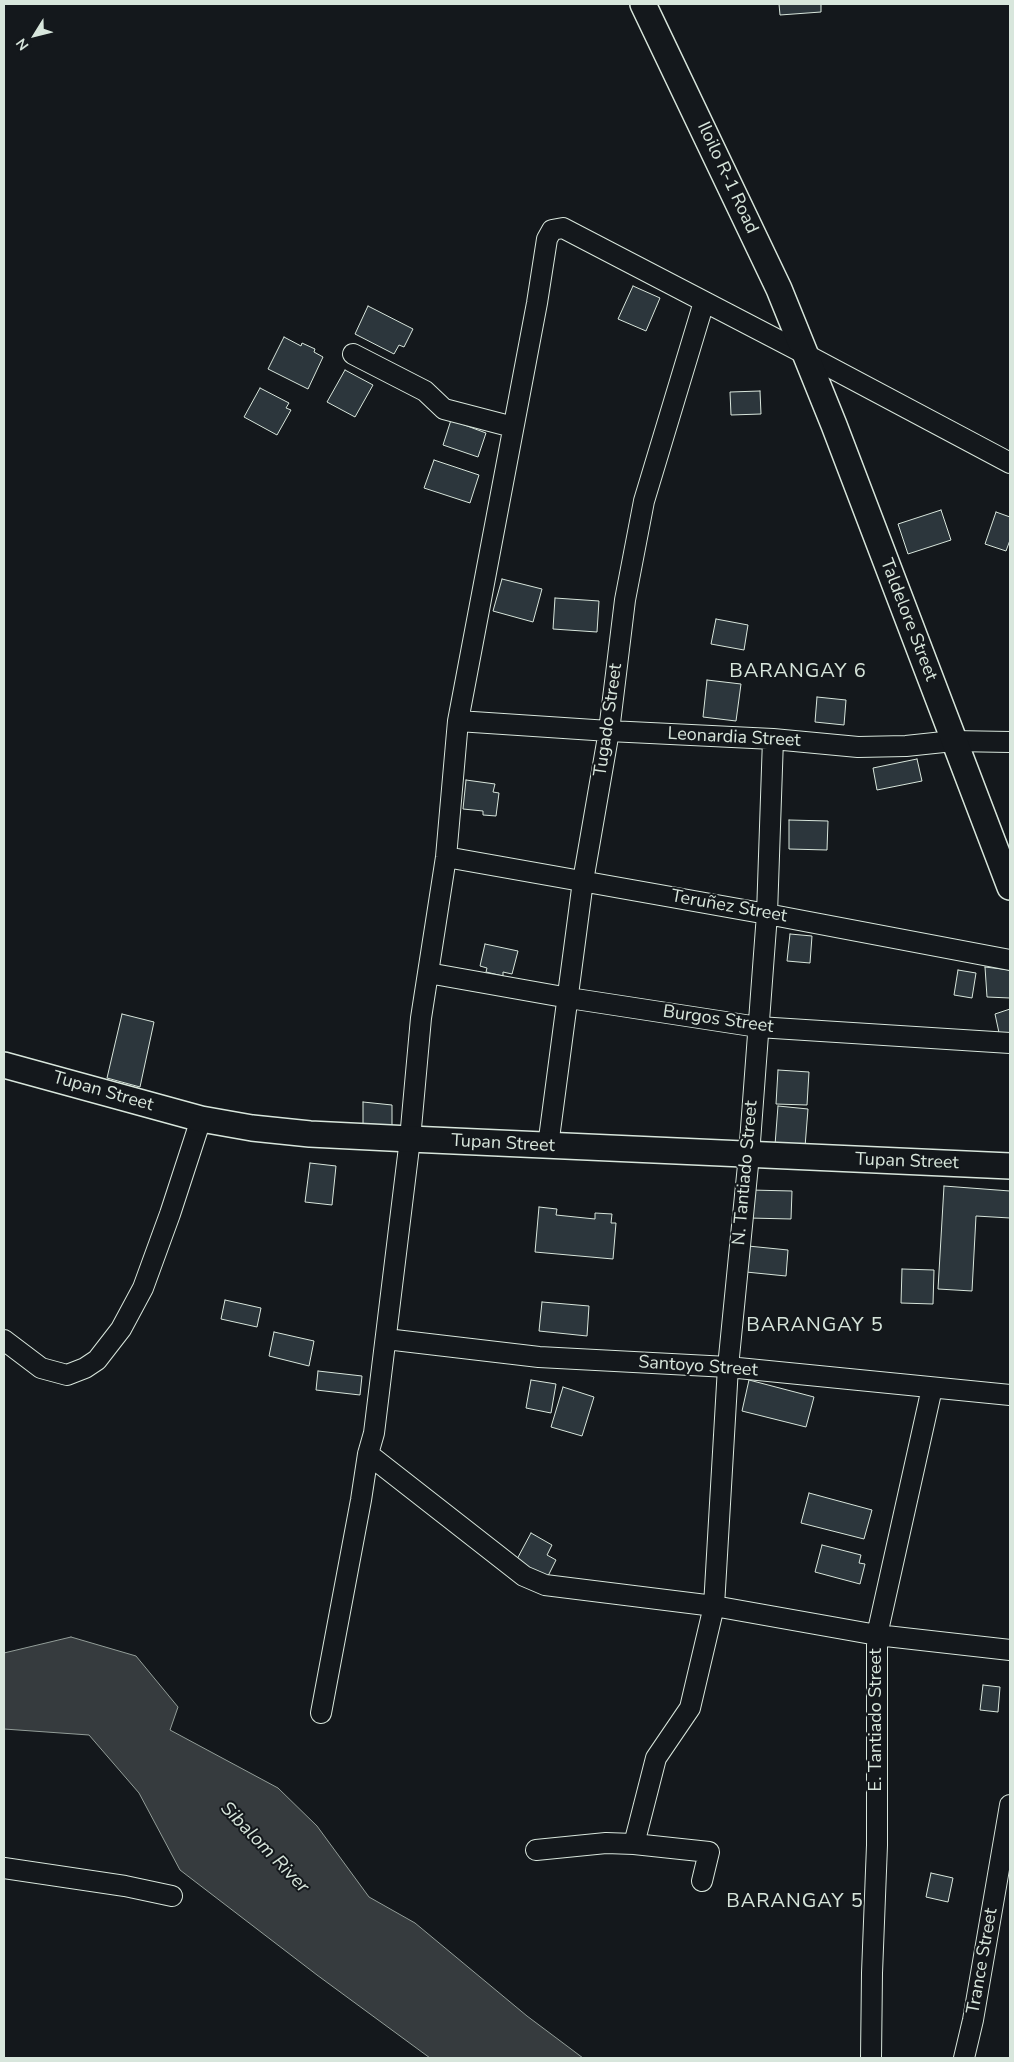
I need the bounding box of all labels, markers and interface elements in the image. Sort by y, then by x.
north arrow [10,10,60,60]
text: N [12,34,33,54]
street label: Iloilo R-1 Road [692,119,762,237]
street label: Taldelore Street [875,556,941,684]
district label: BARANGAY 6 [728,660,868,684]
street label: Tugado Street [590,662,628,778]
street label: Leonardia Street [667,724,801,752]
street label: Teruñez Street [669,886,789,928]
street label: Burgos Street [661,1002,775,1038]
street label: Tupan Street [50,1067,156,1117]
street label: N. Tantiado Street [729,1100,763,1246]
street label: Tupan Street [451,1131,555,1157]
street label: Tupan Street [855,1149,959,1175]
district label: BARANGAY 5 [745,1314,885,1338]
street label: Santoyo Street [638,1352,758,1382]
street label: E. Tantiado Street [866,1649,888,1791]
water label: Sibalom River [215,1798,313,1898]
district label: BARANGAY 5 [725,1890,865,1914]
street label: Trance Street [963,1906,1003,2016]

